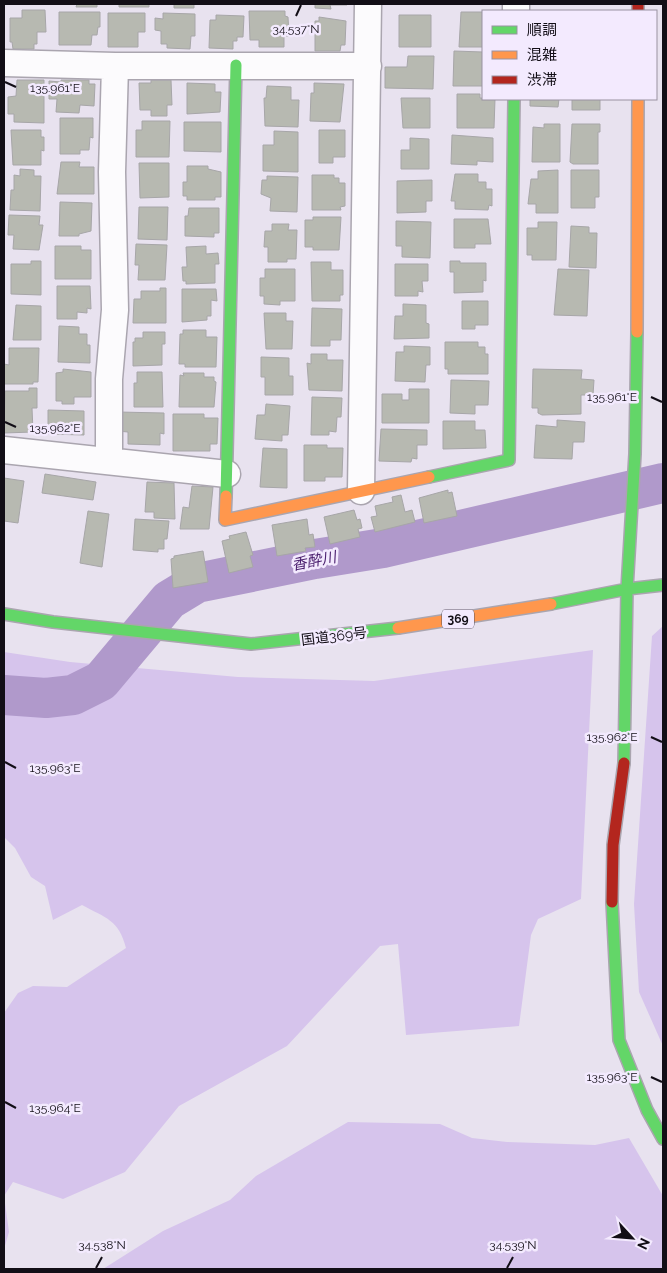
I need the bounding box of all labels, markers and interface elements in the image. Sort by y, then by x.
legend [482,10,657,100]
text: 順調 [527,21,557,39]
text: 34.537°N [273,22,320,36]
text: 混雑 [527,46,557,64]
text: 渋滞 [527,71,557,89]
text: 135.961°E [30,81,80,95]
text: 135.961°E [587,390,637,404]
text: 135.962°E [29,421,81,435]
water label: 香酔川 [290,547,340,574]
road number: 369 [442,610,474,628]
street label: 国道369号 [300,624,368,648]
text: 135.962°E [586,730,638,744]
text: 135.963°E [29,761,81,775]
text: 135.963°E [586,1070,638,1084]
text: 135.964°E [29,1101,81,1115]
north arrow [607,1213,657,1263]
text: N [634,1235,653,1252]
text: 34.538°N [78,1238,126,1252]
text: 34.539°N [489,1238,537,1252]

